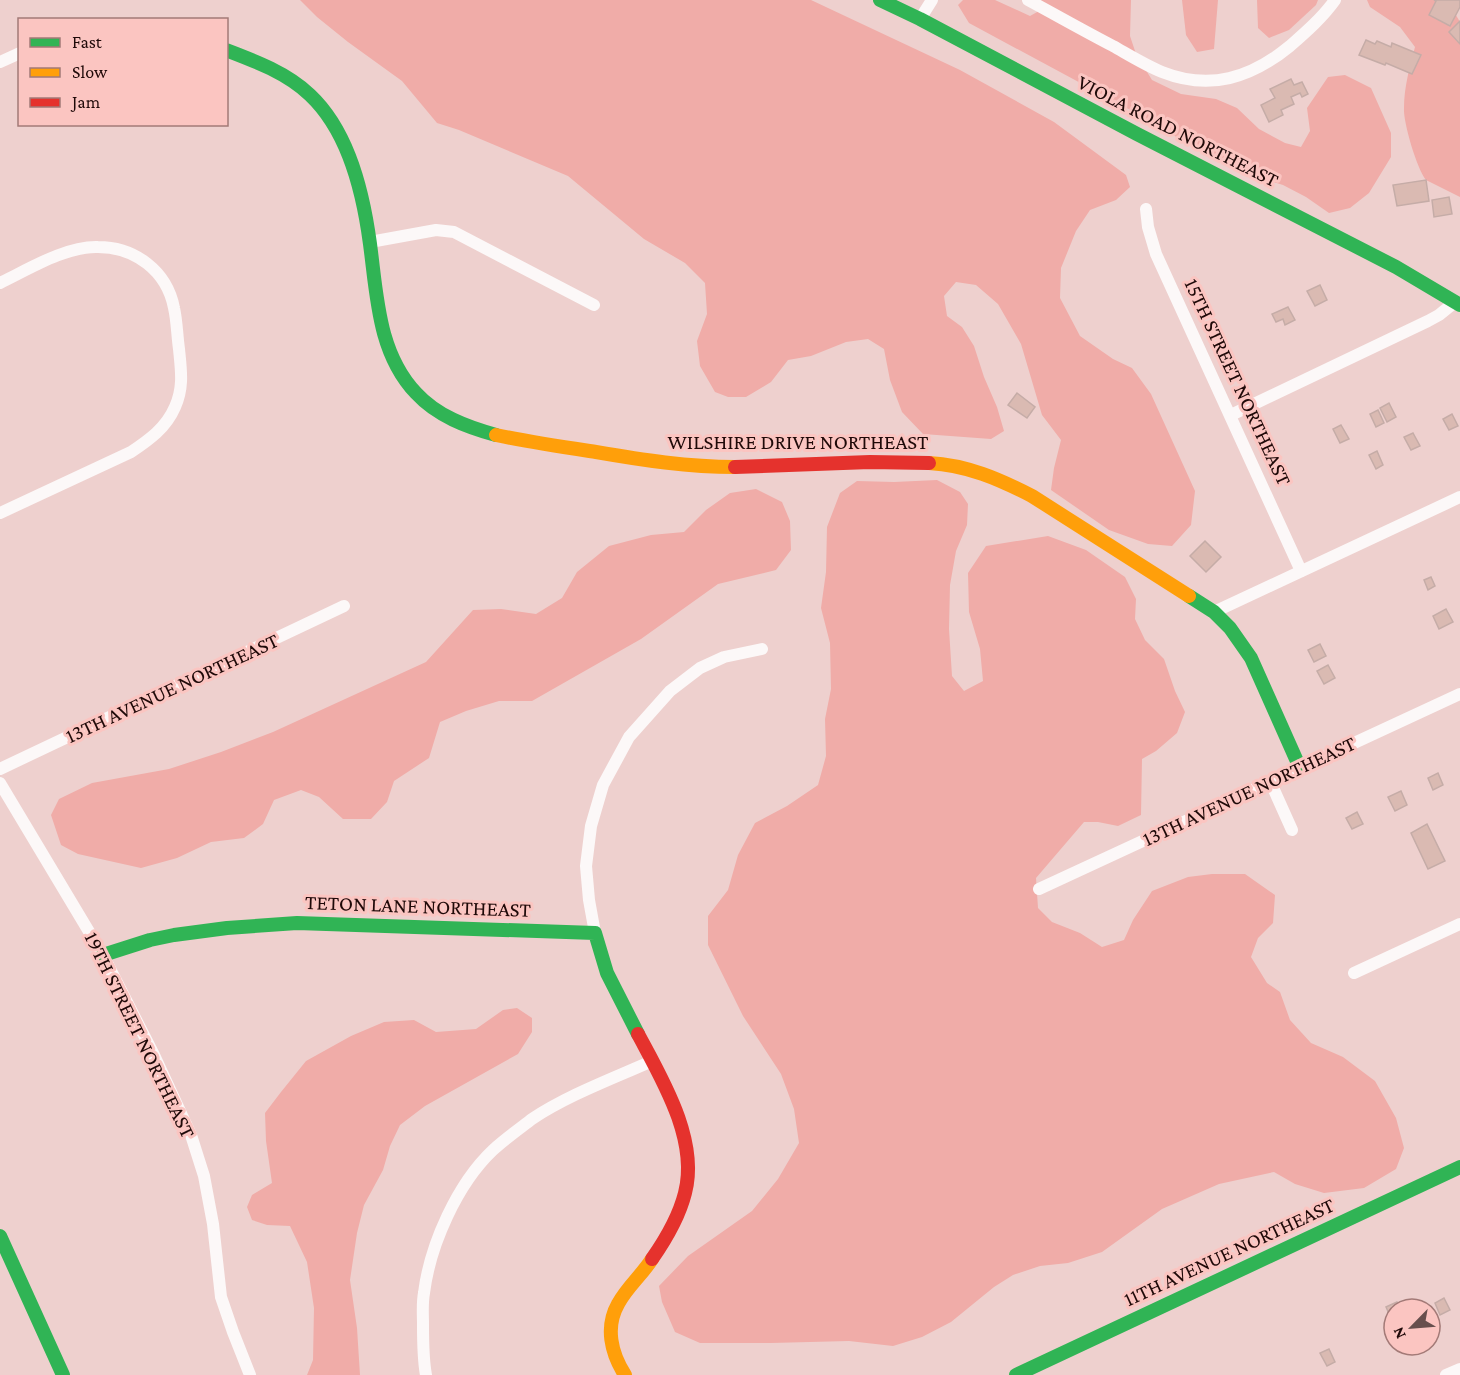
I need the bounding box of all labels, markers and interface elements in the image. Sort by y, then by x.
legend [18,18,228,126]
text: Fast [72,32,103,52]
text: Slow [72,62,108,82]
street label: VIOLA ROAD NORTHEAST [1073,70,1283,192]
text: Jam [70,92,101,112]
street label: 15TH STREET NORTHEAST [1179,275,1297,490]
street label: WILSHIRE DRIVE NORTHEAST [668,430,929,454]
street label: 13TH AVENUE NORTHEAST [62,628,283,748]
street label: 13TH AVENUE NORTHEAST [1139,731,1360,851]
street label: TETON LANE NORTHEAST [305,890,532,922]
street label: 19TH STREET NORTHEAST [80,928,201,1142]
street label: 11TH AVENUE NORTHEAST [1120,1192,1339,1311]
north arrow [1382,1297,1442,1357]
text: N [1389,1325,1409,1342]

